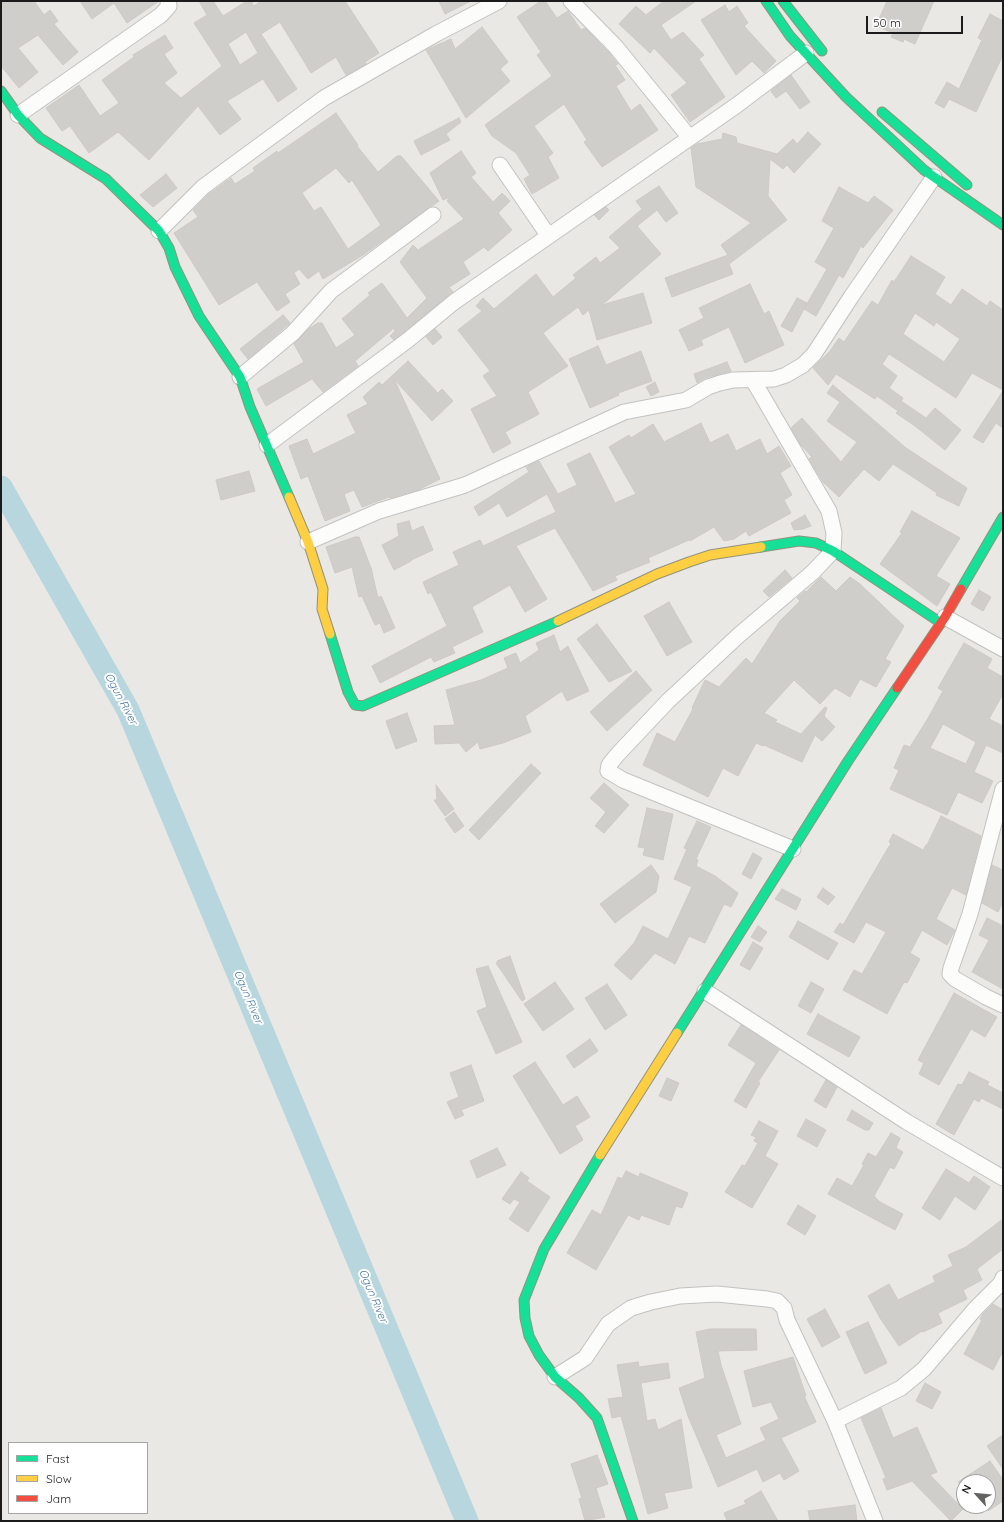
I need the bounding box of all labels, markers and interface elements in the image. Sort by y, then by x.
scale bar [868,8,965,34]
text: 50 m [873,15,901,30]
water label: Ogun River [102,671,140,727]
water label: Ogun River [231,968,265,1026]
water label: Ogun River [356,1267,390,1325]
legend [8,1442,148,1514]
text: Fast [46,1451,70,1466]
text: Slow [46,1471,72,1486]
north arrow [956,1474,996,1514]
text: N [958,1482,974,1496]
text: Jam [46,1491,71,1506]

